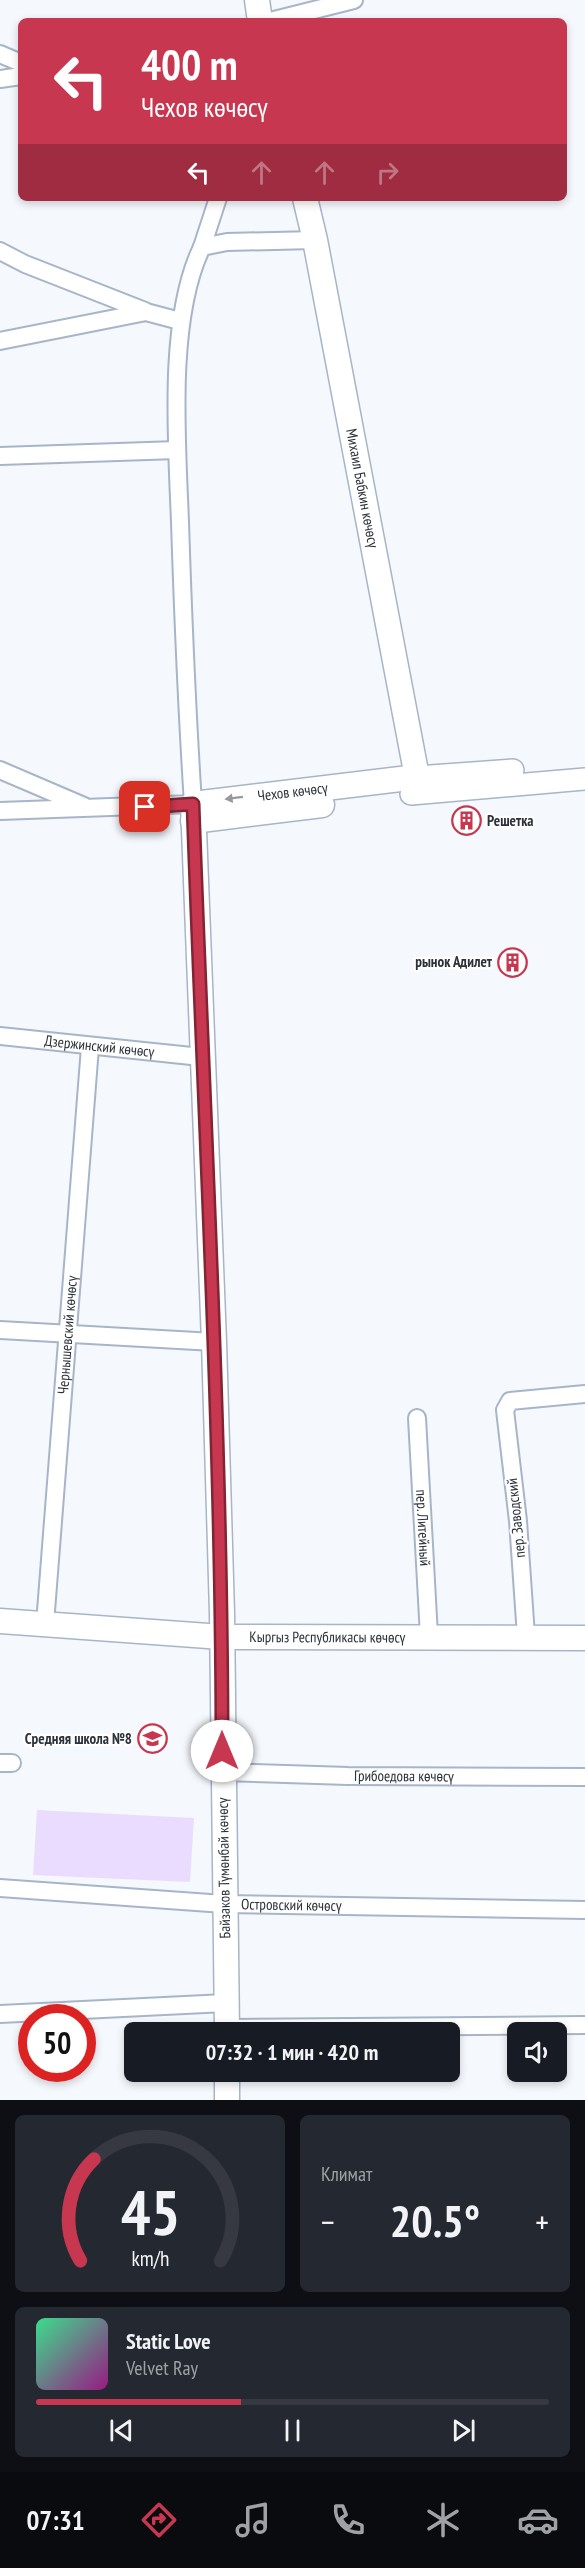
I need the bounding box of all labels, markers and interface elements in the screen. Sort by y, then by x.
text: 400 m [141,37,238,92]
icon: left [42,42,120,120]
text: Чехов көчөсү [141,90,268,124]
icon: left [182,156,215,189]
icon: ahead [245,156,278,189]
icon: ahead [308,156,341,189]
icon: right [371,156,404,189]
street label: Михаил Бабкин көчөсү [342,427,383,550]
street label: Чехов көчөсү [256,778,329,805]
pin [119,781,170,832]
icon: arrive [128,790,161,823]
one-way arrow [224,794,243,803]
building icon: Решетка [450,805,482,837]
place label: Решетка [487,811,533,830]
building icon: рынок Адилет [497,946,529,978]
place label: рынок Адилет [415,952,493,971]
street label: Дзержинский көчөсү [44,1031,156,1061]
street label: Чернышевский көчөсү [53,1275,81,1395]
street label: пер. Заводский [502,1477,529,1559]
street label: пер. Литейный [412,1489,435,1567]
street label: Кыргыз Республикасы көчөсү [249,1627,406,1647]
position arrow [190,1719,254,1783]
school or university icon: Средняя школа №8 [137,1723,169,1755]
place label: Средняя школа №8 [25,1729,132,1748]
street label: Грибоедова көчөсү [354,1766,454,1785]
street label: Байзаков Түмөнбай көчөсү [213,1797,234,1939]
street label: Островский көчөсү [241,1894,342,1915]
speed limit sign: 50 [18,2004,96,2082]
map controls [507,2022,567,2082]
button: sound [507,2022,567,2082]
text: 07:32 · 1 мин · 420 m [206,2038,378,2066]
text: Климат [321,2161,372,2187]
text: 45 [120,2171,180,2252]
text: 20.5° [390,2191,480,2249]
text: − [321,2200,335,2243]
text: + [535,2200,549,2243]
text: km/h [131,2244,169,2272]
text: Static Love [126,2327,211,2355]
text: Velvet Ray [126,2355,198,2381]
icon: previous [105,2414,138,2447]
icon: pause [276,2414,309,2447]
icon: next [447,2414,480,2447]
icon: directions [138,2499,180,2541]
icon: music [232,2499,274,2541]
icon: phone [327,2499,369,2541]
icon: climate [422,2499,464,2541]
icon: car [517,2499,559,2541]
text: 07:31 [26,2503,85,2537]

